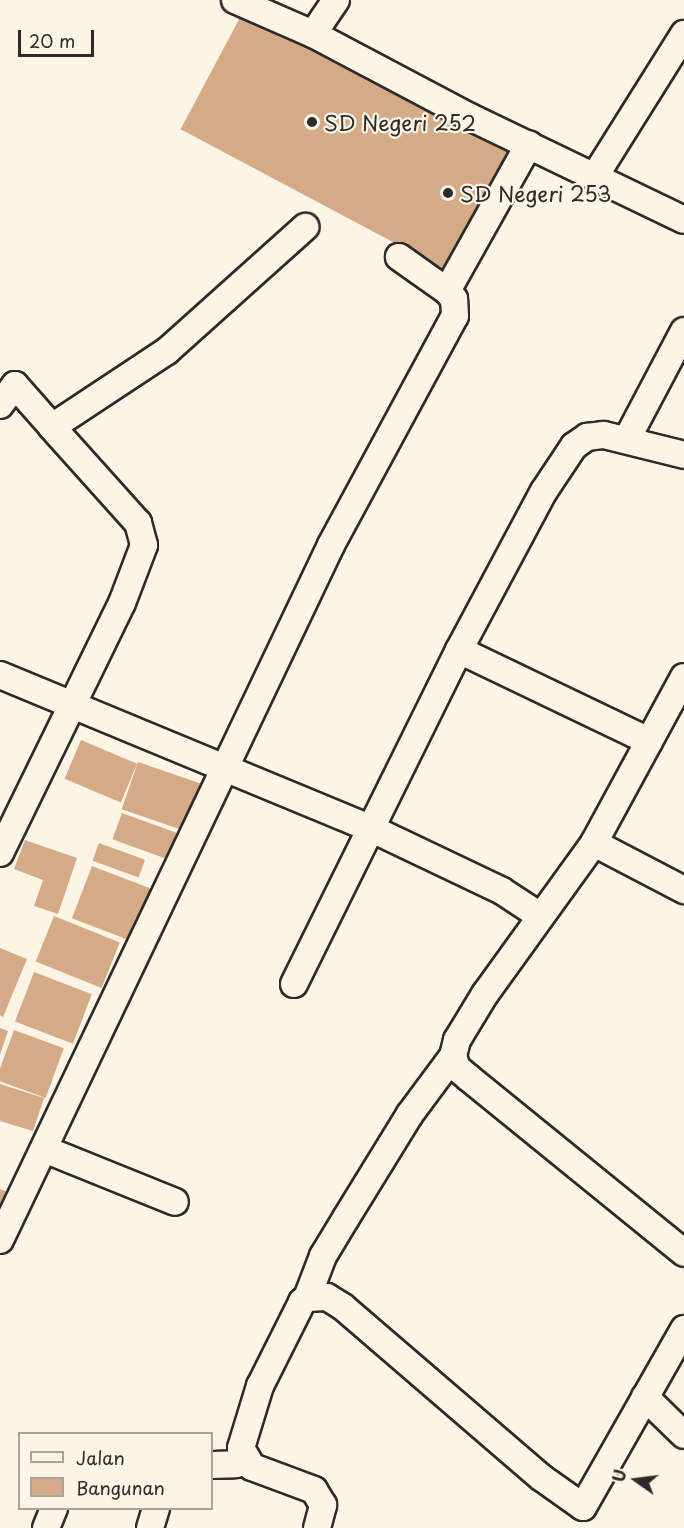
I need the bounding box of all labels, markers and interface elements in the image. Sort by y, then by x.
scale bar [21,18,98,56]
text: 20 m [29,27,75,54]
place label: SD Negeri 252 [324,109,476,135]
marker: SD Negeri 252 [305,115,319,129]
place label: SD Negeri 253 [460,180,612,206]
marker: SD Negeri 253 [441,186,455,200]
legend [18,1432,213,1510]
text: Jalan [76,1444,125,1471]
north arrow [606,1450,666,1510]
text: U [605,1467,632,1484]
text: Bangunan [76,1474,165,1501]

